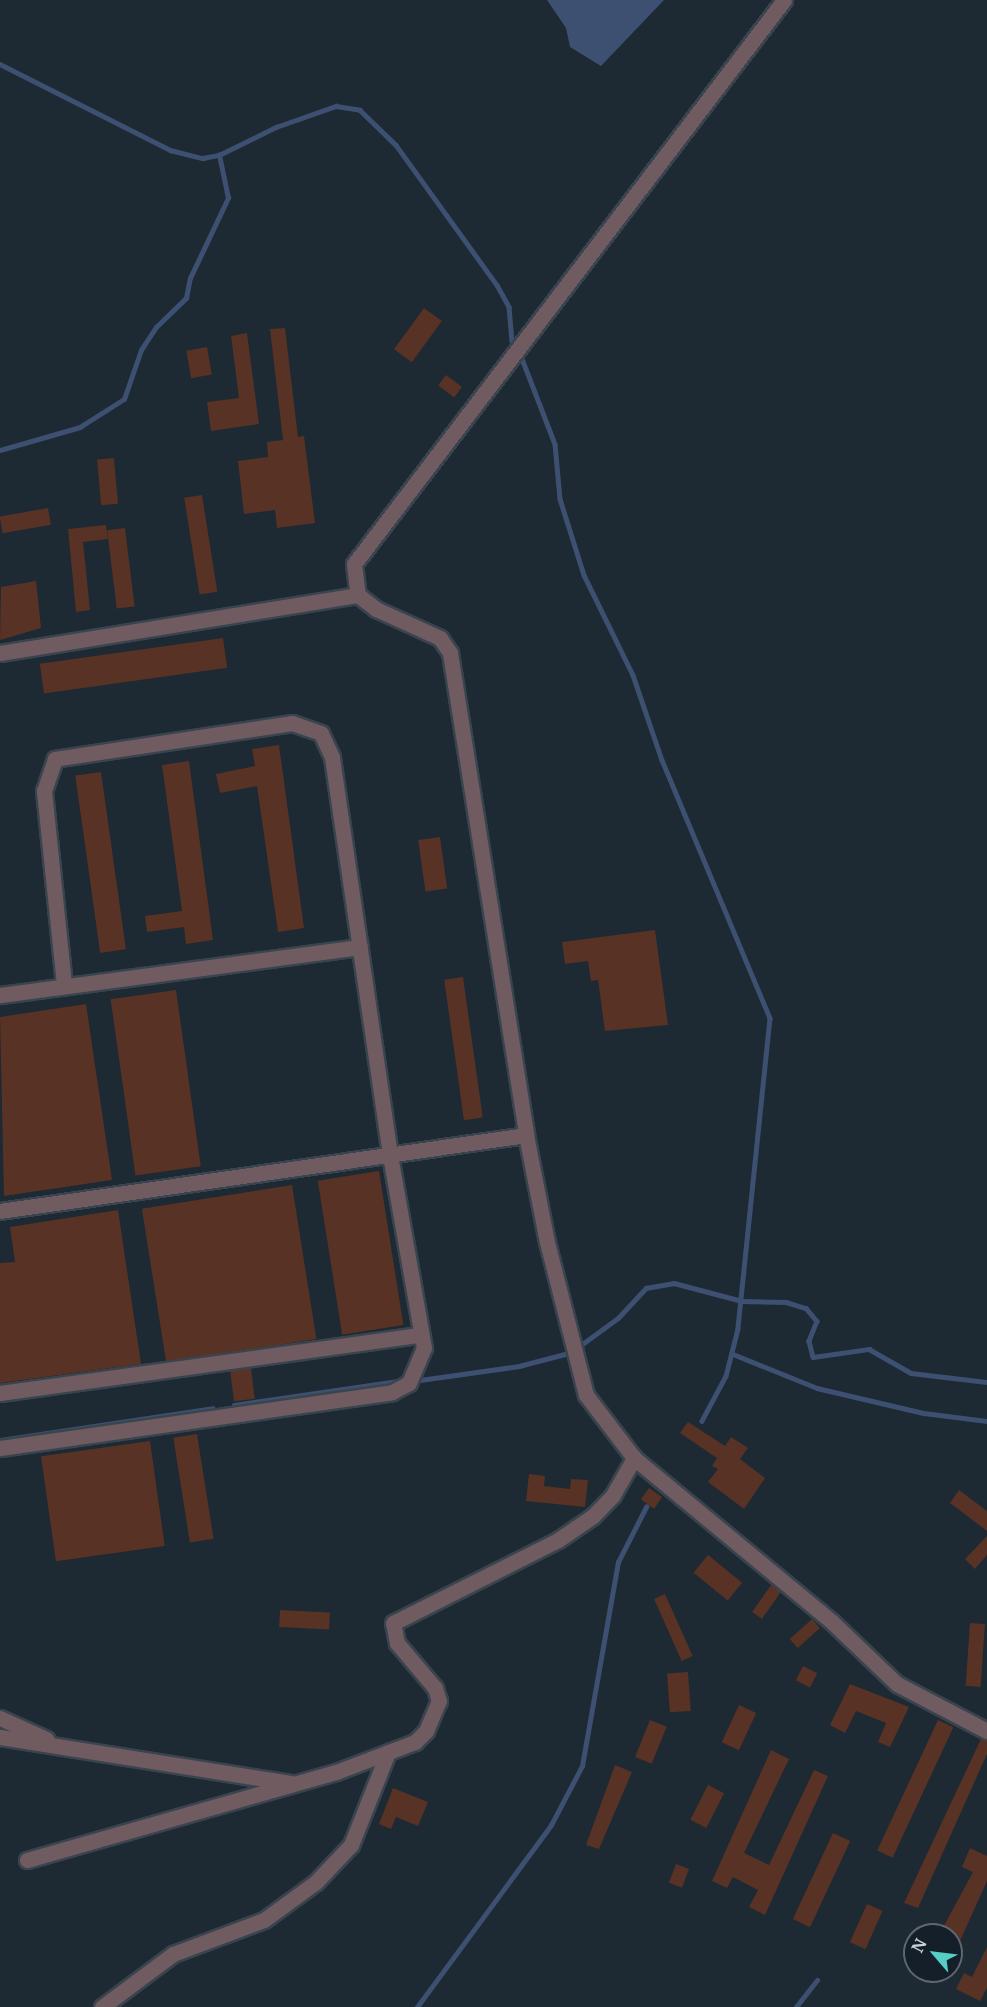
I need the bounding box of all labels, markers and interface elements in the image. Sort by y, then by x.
north arrow [903,1923,963,1983]
text: N [907,1935,931,1956]

